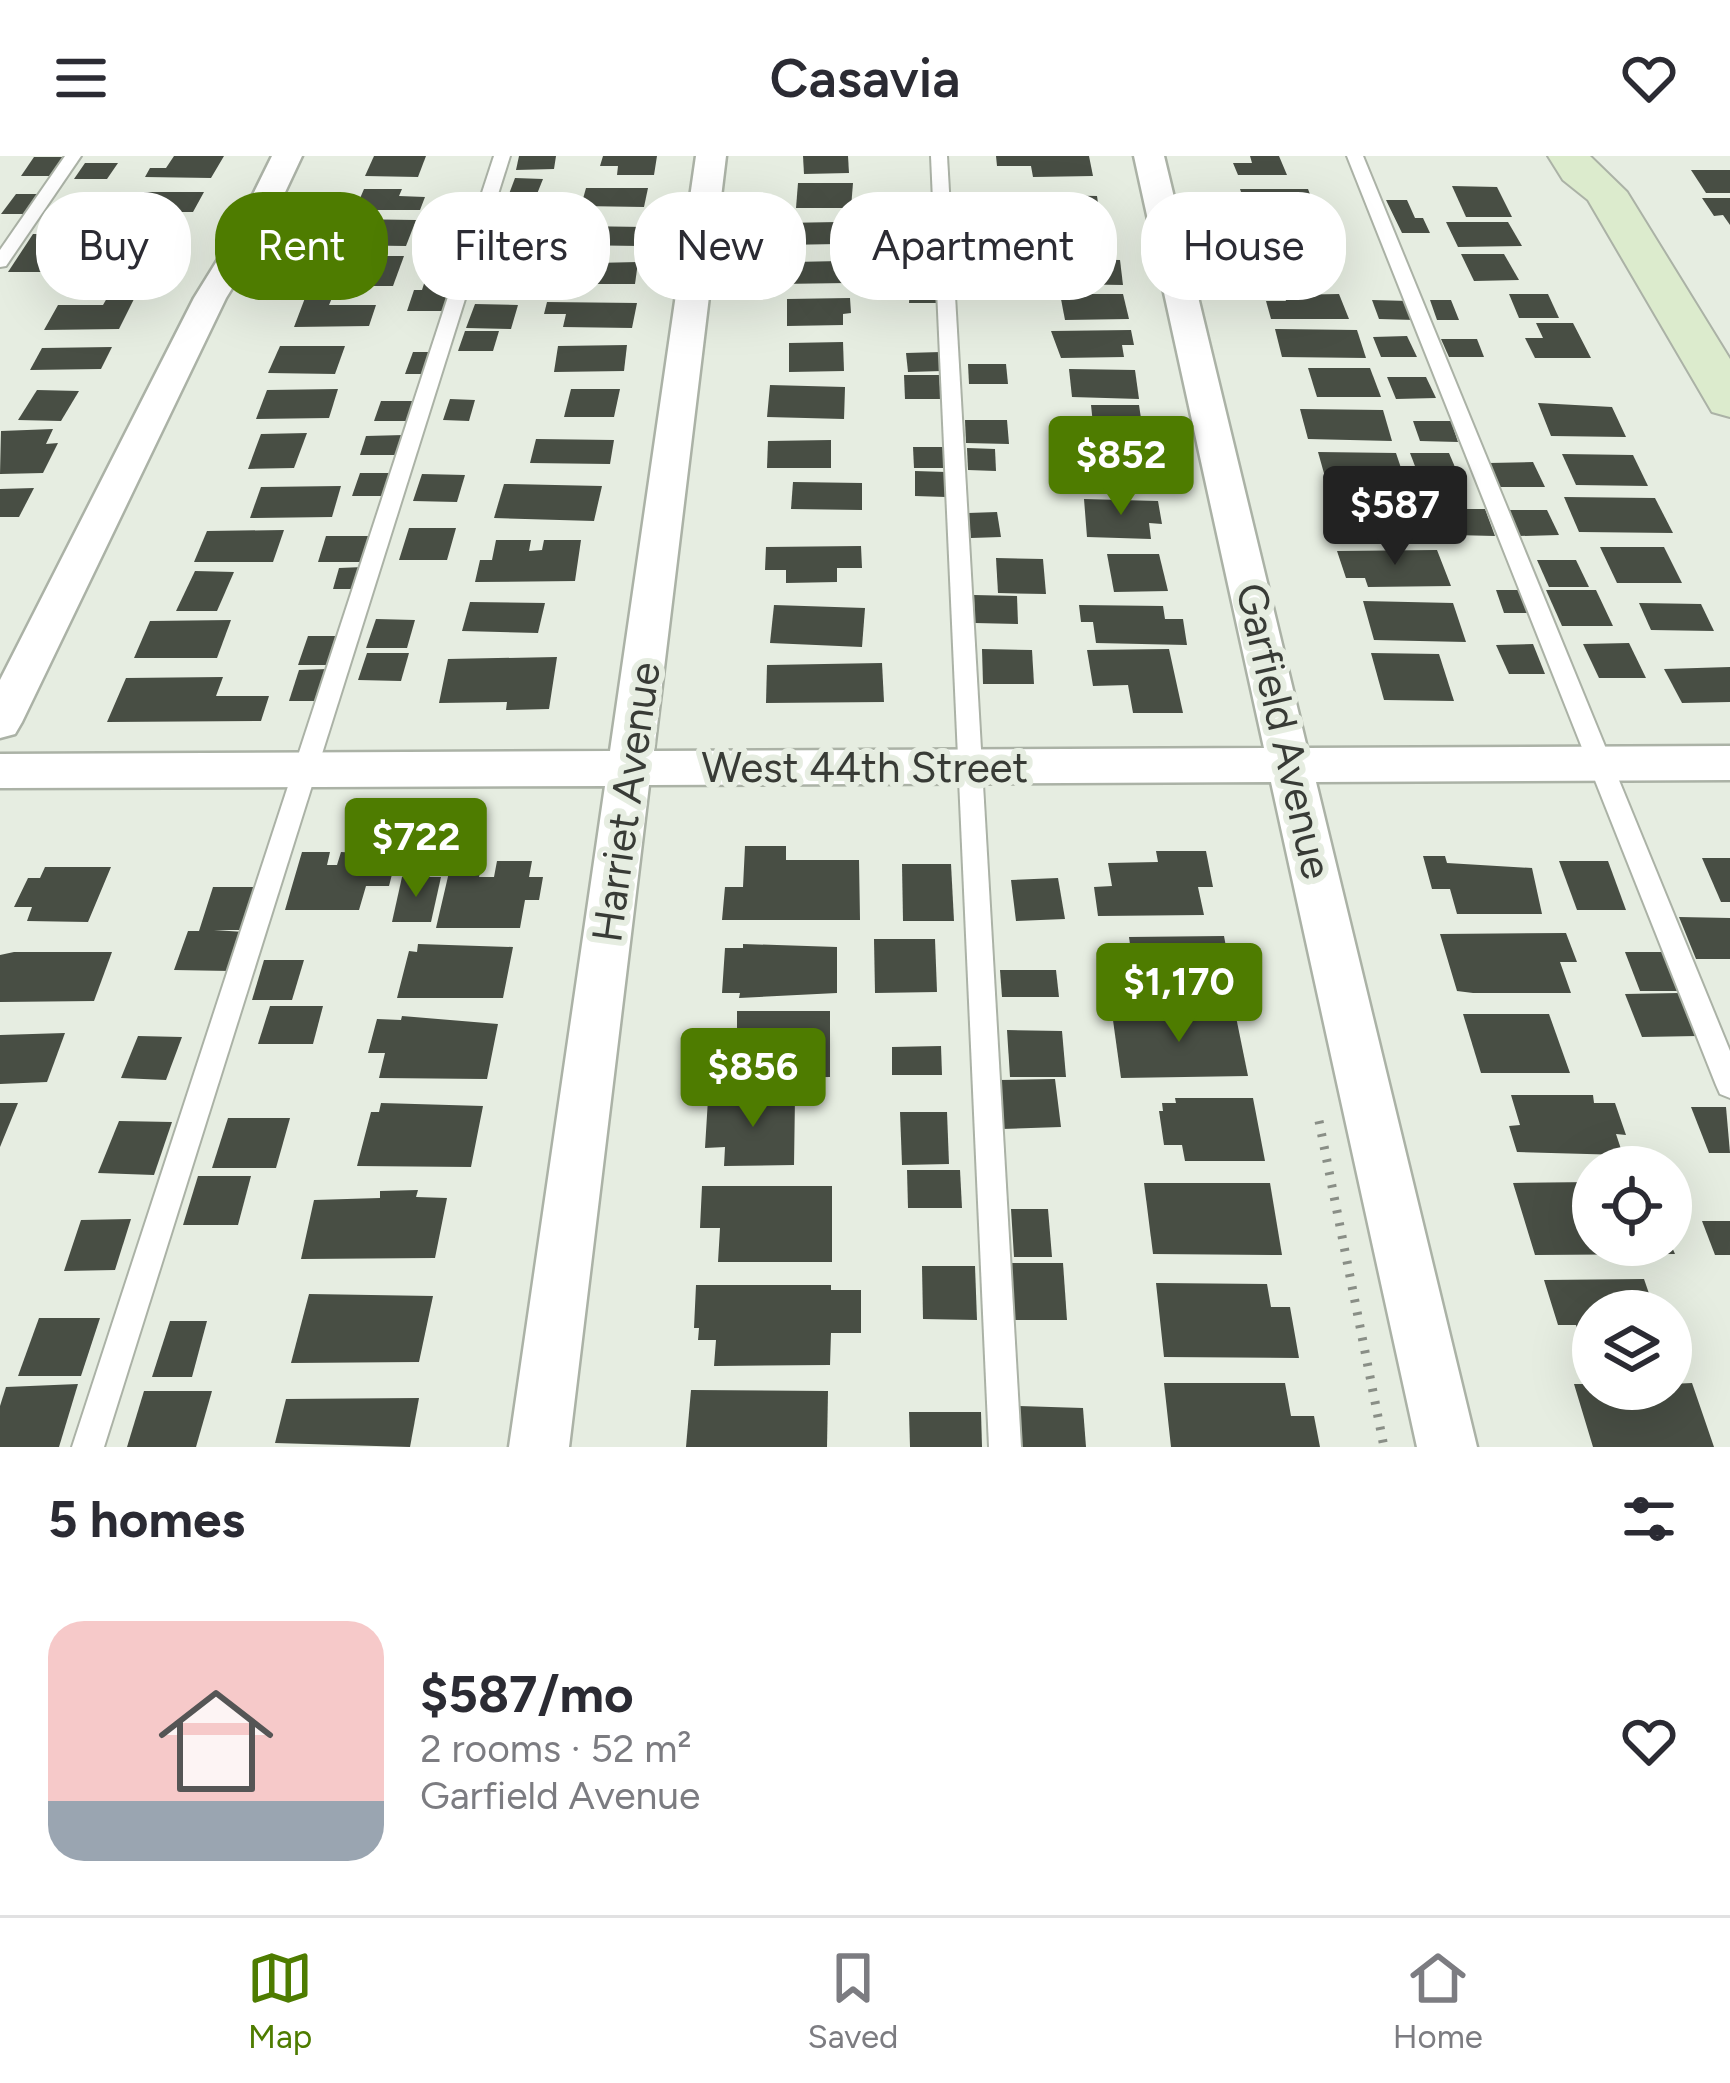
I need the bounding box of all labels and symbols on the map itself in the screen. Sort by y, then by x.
pin: $852 [1050,416,1192,518]
pin: $587 [1324,466,1466,568]
street label: Garfield Avenue [1225,578,1343,884]
street label: Harriet Avenue [581,659,671,945]
street label: West 44th Street [702,742,1028,793]
pin: $722 [345,798,487,900]
pin: $1,170 [1081,943,1277,1045]
pin: $856 [682,1028,824,1130]

